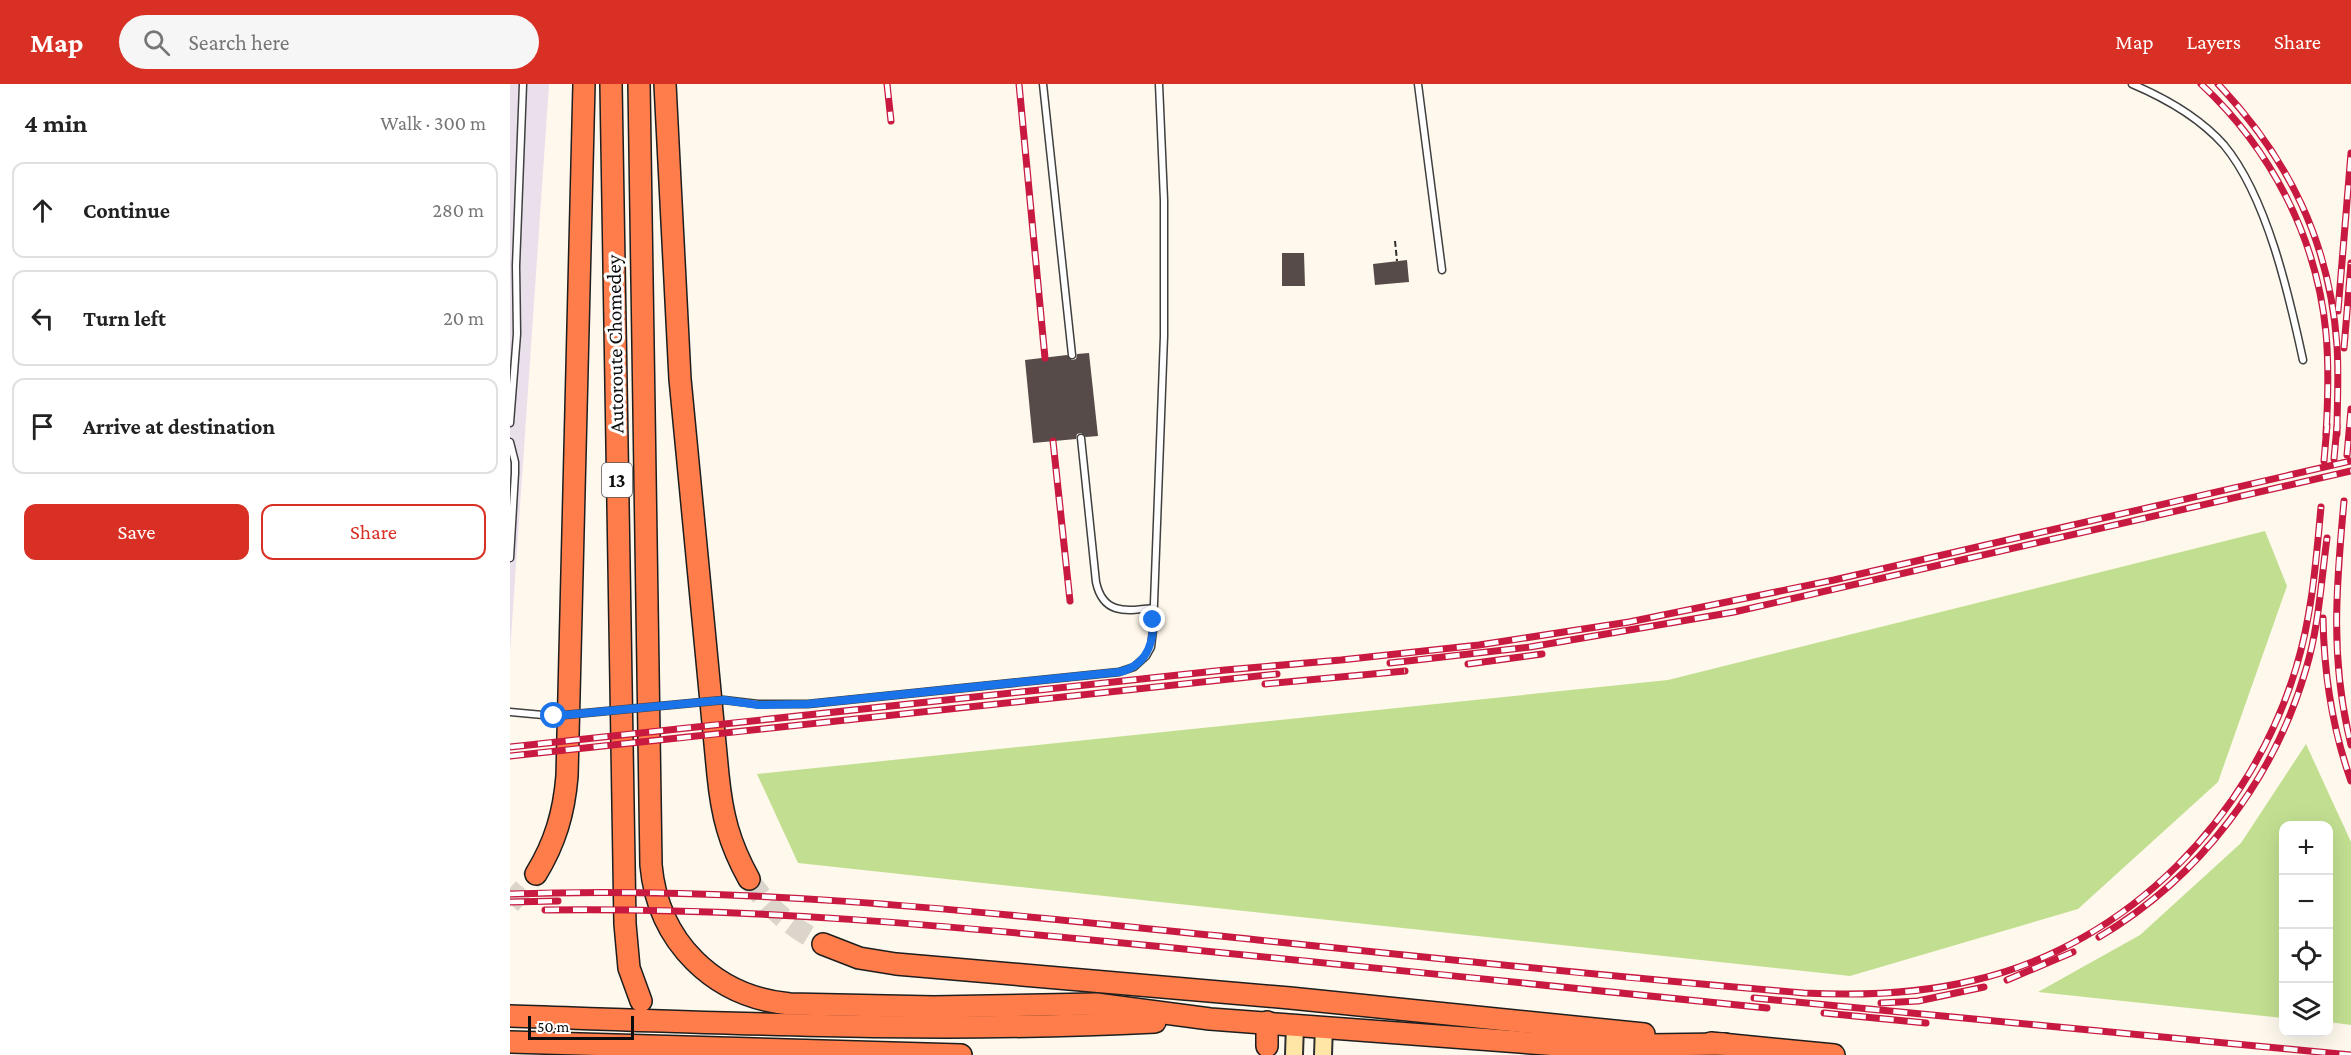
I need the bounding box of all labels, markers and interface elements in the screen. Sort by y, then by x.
search box [119,15,539,69]
icon: search [140,26,173,59]
text: Map [30,27,83,58]
text: Search here [188,30,289,55]
text: Map [2115,30,2154,54]
text: Layers [2187,30,2241,54]
text: Share [2274,30,2321,54]
text: 4 min [24,109,88,138]
text: Walk · 300 m [380,112,486,134]
icon: ahead [26,194,59,227]
text: Continue [83,198,170,223]
text: 280 m [433,199,484,221]
street label: Autoroute Chomedey [601,254,629,434]
icon: left [26,302,59,335]
text: Turn left [83,306,166,331]
text: 20 m [443,307,484,329]
icon: arrive [26,410,59,443]
text: Arrive at destination [83,414,275,439]
road number: 13 [602,463,632,497]
button: Save [24,504,249,560]
button: Share [261,504,486,560]
route end [1139,606,1165,632]
route start [540,702,566,728]
map controls [2279,821,2333,1037]
button: + [2279,821,2333,875]
button: − [2279,875,2333,929]
button: locate [2279,929,2333,983]
button: layers [2279,983,2333,1037]
scale bar [528,1013,634,1040]
text: 50 m [537,1018,569,1035]

